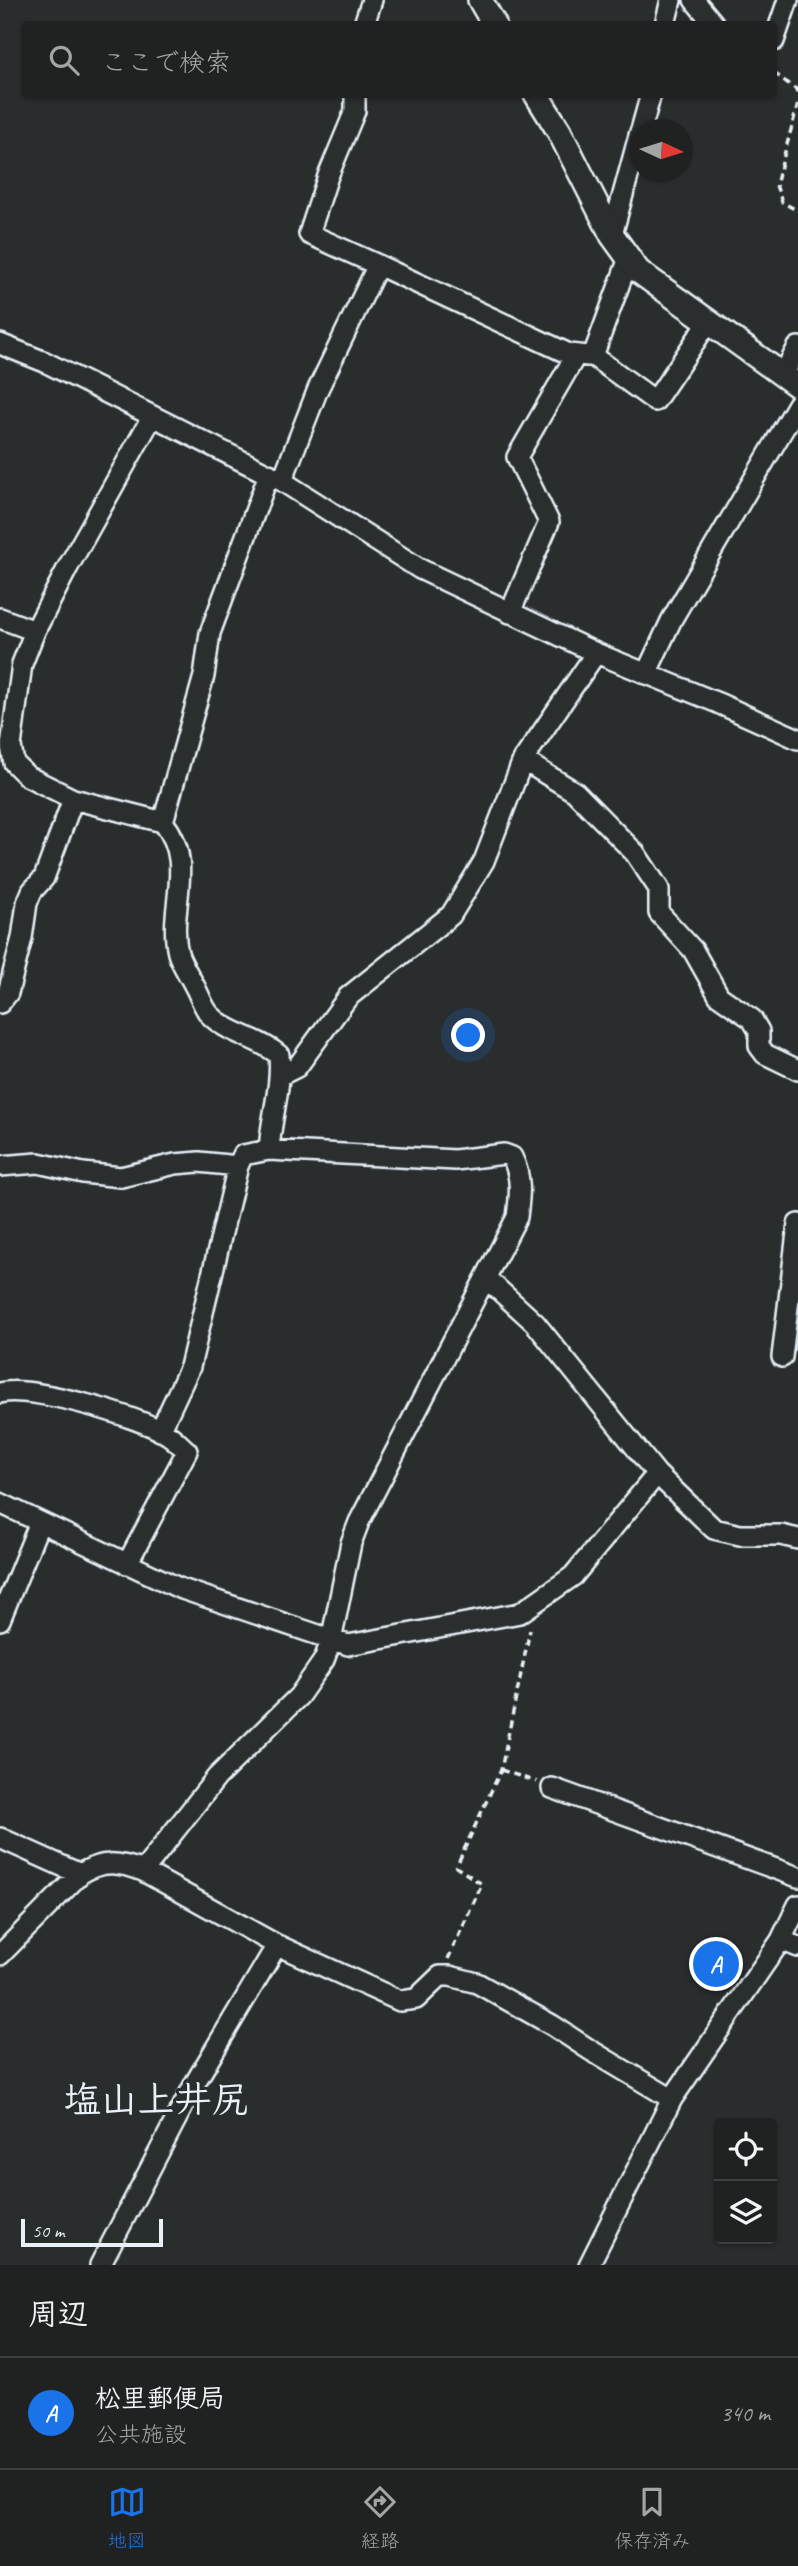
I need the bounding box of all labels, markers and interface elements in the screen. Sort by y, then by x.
search box [21,21,777,98]
icon: search [45,41,83,79]
text: ここで検索 [101,46,231,79]
north arrow [630,119,693,182]
your location [451,1018,485,1052]
pin: A [693,1938,739,1990]
district label: 塩山上井尻 [64,2076,249,2123]
map controls [714,2118,777,2244]
button: locate [714,2118,777,2181]
button: layers [714,2181,777,2244]
scale bar [21,2216,163,2248]
text: 50 m [32,2219,64,2243]
text: 周辺 [28,2295,88,2333]
text: 松里郵便局 [95,2382,225,2415]
text: A [45,2399,57,2428]
text: 340 m [721,2399,770,2428]
text: 公共施設 [95,2420,187,2449]
tab: 地図 [108,2483,146,2553]
tab: 経路 [361,2483,399,2553]
tab: 保存済み [614,2483,690,2553]

